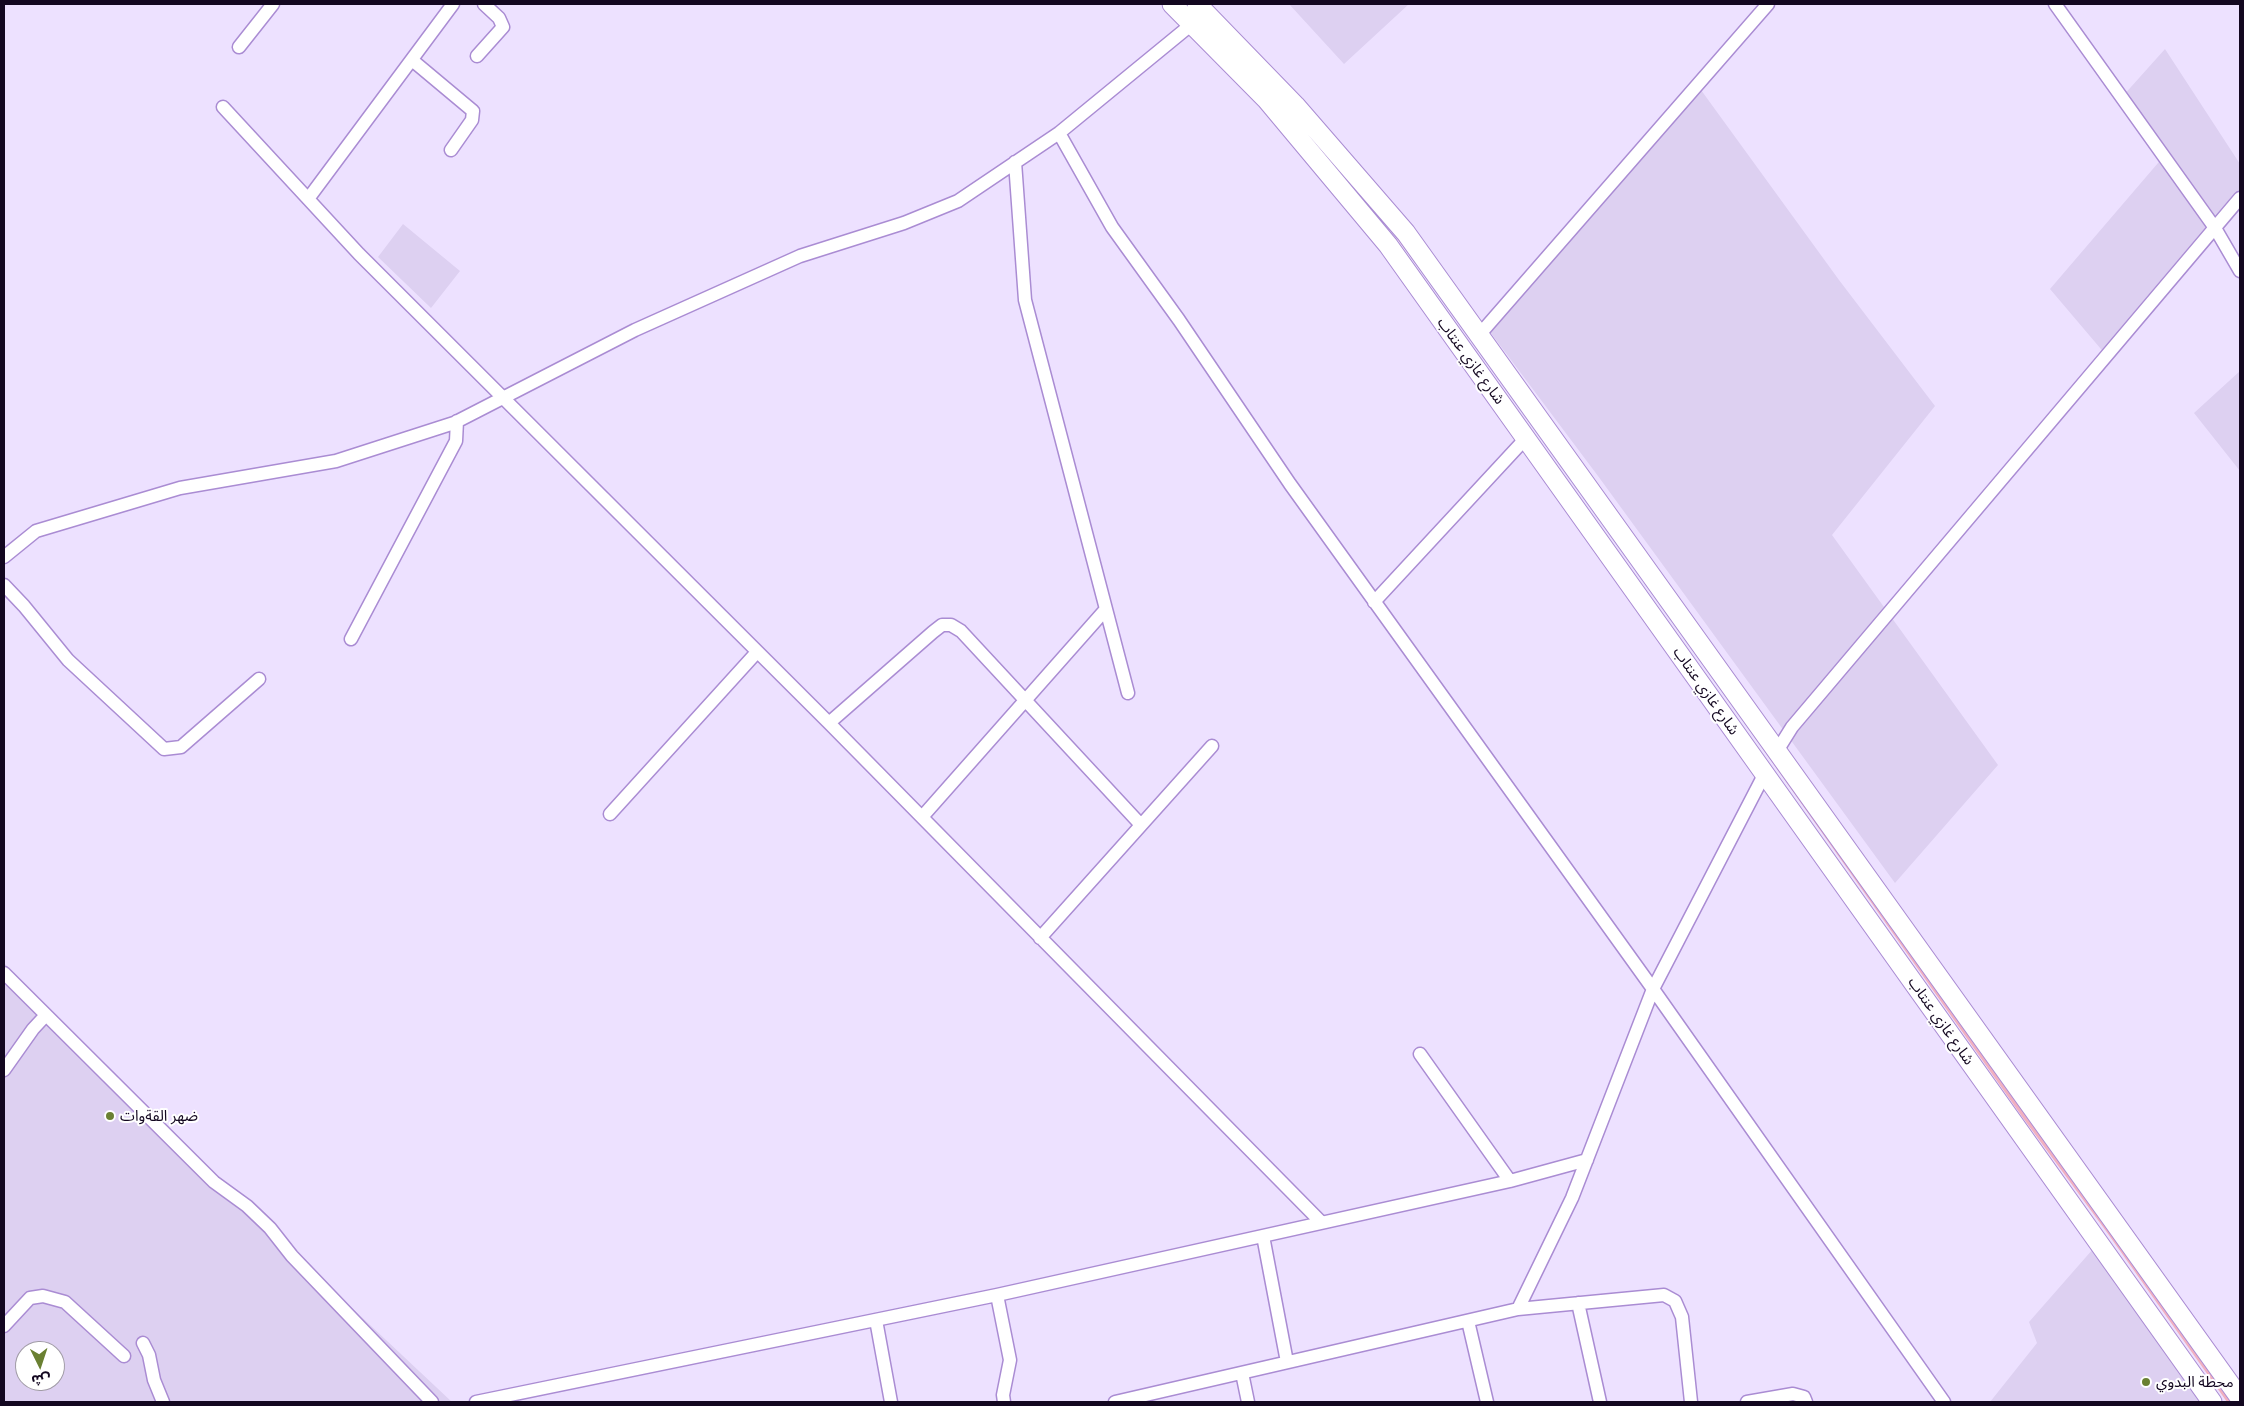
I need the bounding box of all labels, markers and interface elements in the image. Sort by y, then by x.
street label: شارع غازي عنتاب [1433,314,1509,408]
street label: شارع غازي عنتاب [1669,644,1743,738]
street label: شارع غازي عنتاب [1904,974,1978,1068]
place label: ضهر القةوات [120,1107,198,1125]
marker: ضهر القةوات [104,1110,116,1122]
north arrow [15,1341,65,1391]
text: ش [31,1371,51,1389]
place label: محطة البدوي [2156,1373,2234,1391]
marker: محطة البدوي [2140,1376,2152,1388]

